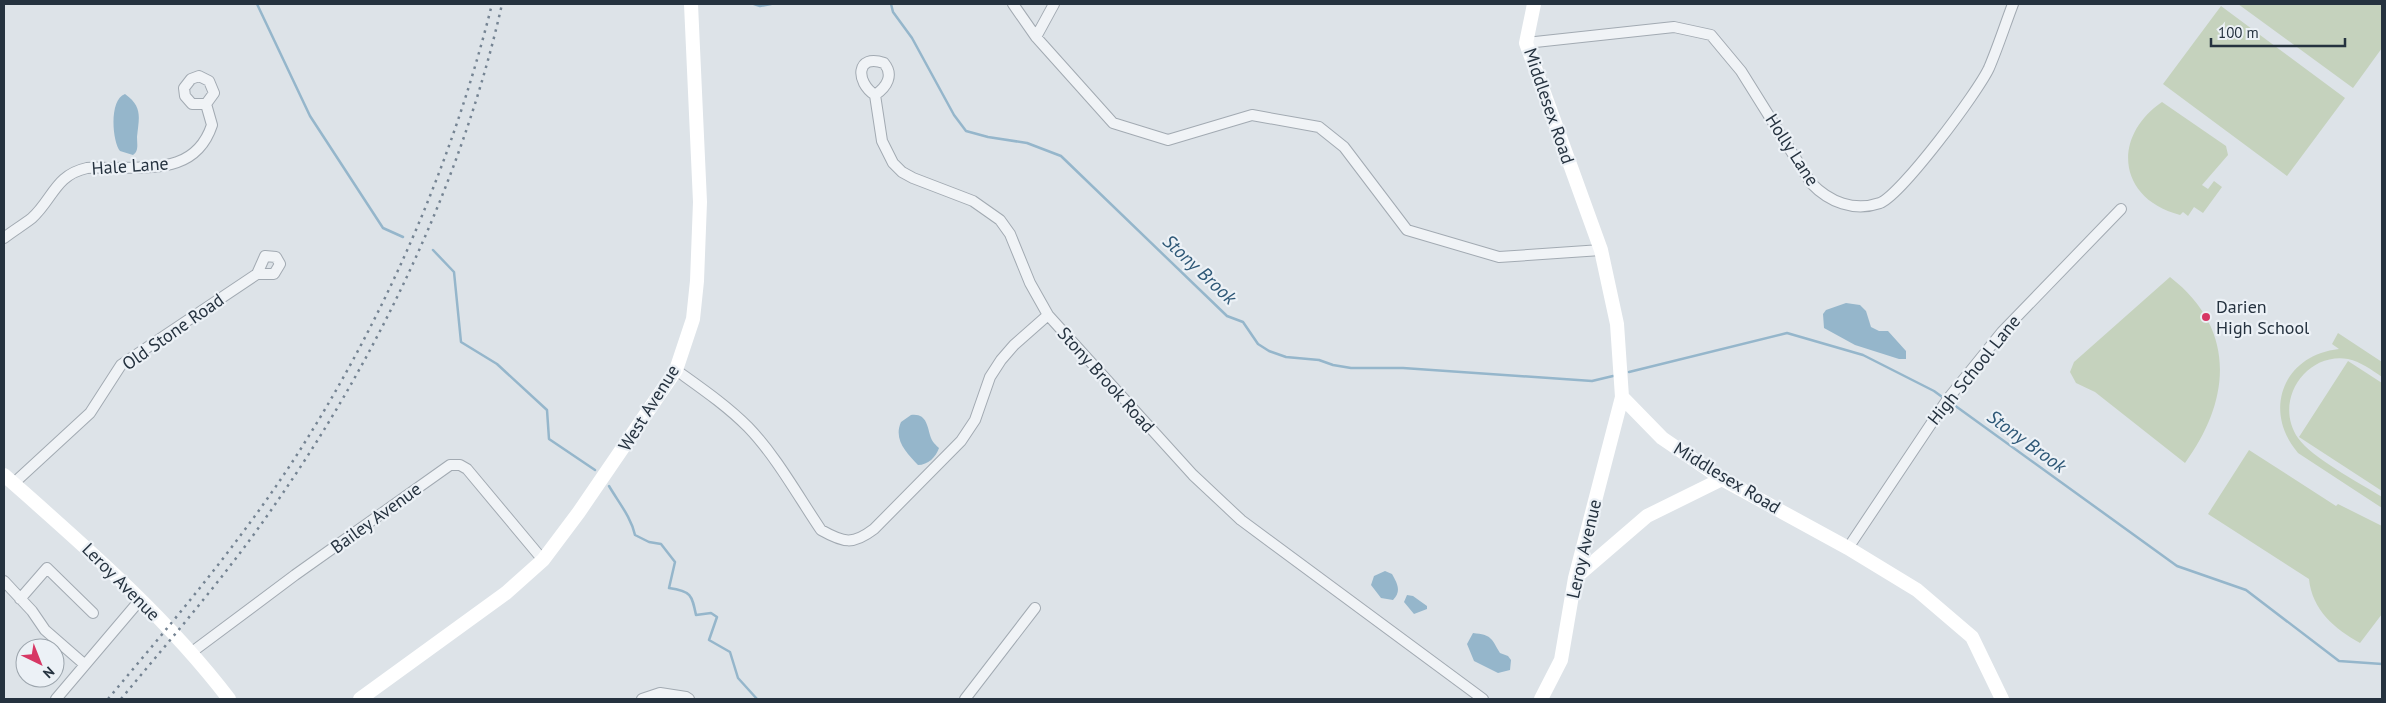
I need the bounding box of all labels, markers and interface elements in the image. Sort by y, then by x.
scale bar [2211,15,2345,47]
text: 100 m [2218,23,2259,42]
street label: Middlesex Road [1519,45,1580,167]
street label: Holly Lane [1761,109,1824,190]
street label: Hale Lane [91,151,169,180]
water label: Stony Brook [1158,229,1243,310]
street label: Old Stone Road [117,288,228,375]
place label: Darien High School [2216,295,2310,339]
street label: High School Lane [1922,310,2025,429]
marker: Darien High School [2200,311,2212,323]
street label: Stony Brook Road [1053,322,1160,437]
street label: West Avenue [613,360,684,455]
water label: Stony Brook [1983,404,2072,479]
street label: Middlesex Road [1670,437,1785,519]
street label: Bailey Avenue [326,477,426,558]
street label: Leroy Avenue [1561,497,1606,601]
street label: Leroy Avenue [77,538,165,626]
north arrow [15,638,65,688]
text: N [39,663,58,682]

